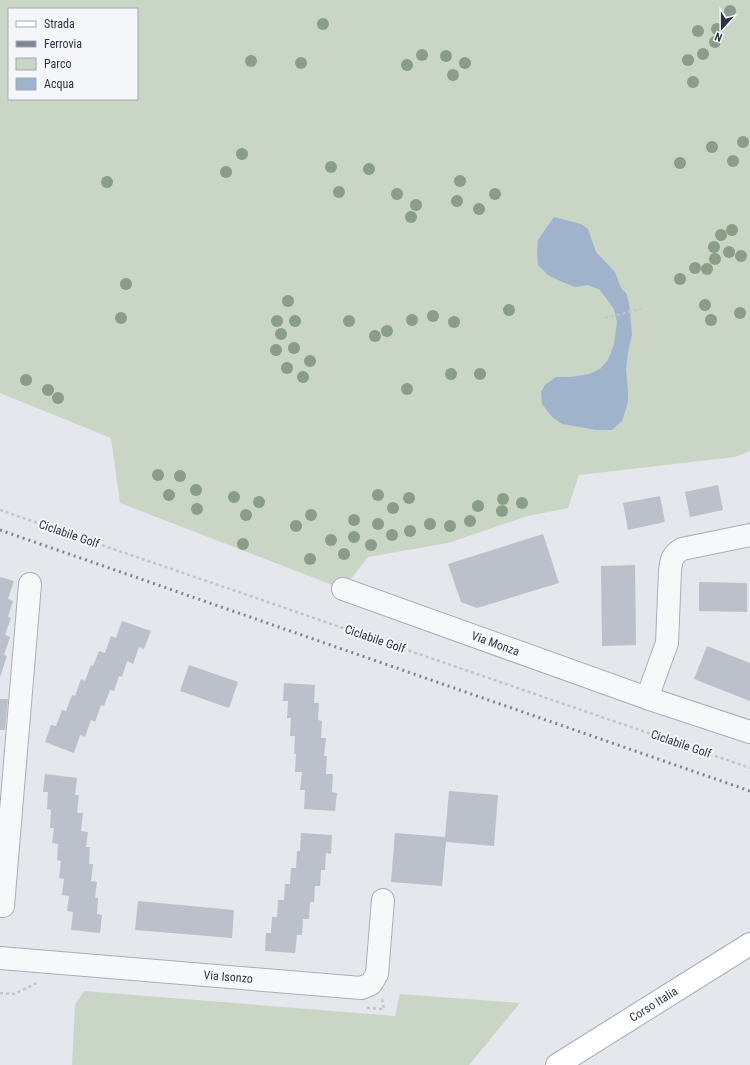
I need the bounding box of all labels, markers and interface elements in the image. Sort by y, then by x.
legend [8,8,138,100]
north arrow [702,8,742,48]
text: Strada [44,17,75,31]
text: N [713,30,724,44]
text: Ferrovia [44,37,82,51]
text: Parco [44,57,71,71]
text: Acqua [44,77,74,91]
street label: Ciclabile Golf [37,517,101,551]
street label: Ciclabile Golf [343,622,407,656]
street label: Via Monza [470,629,522,659]
street label: Ciclabile Golf [649,727,713,761]
street label: Via Isonzo [203,968,253,986]
street label: Corso Italia [627,984,681,1025]

